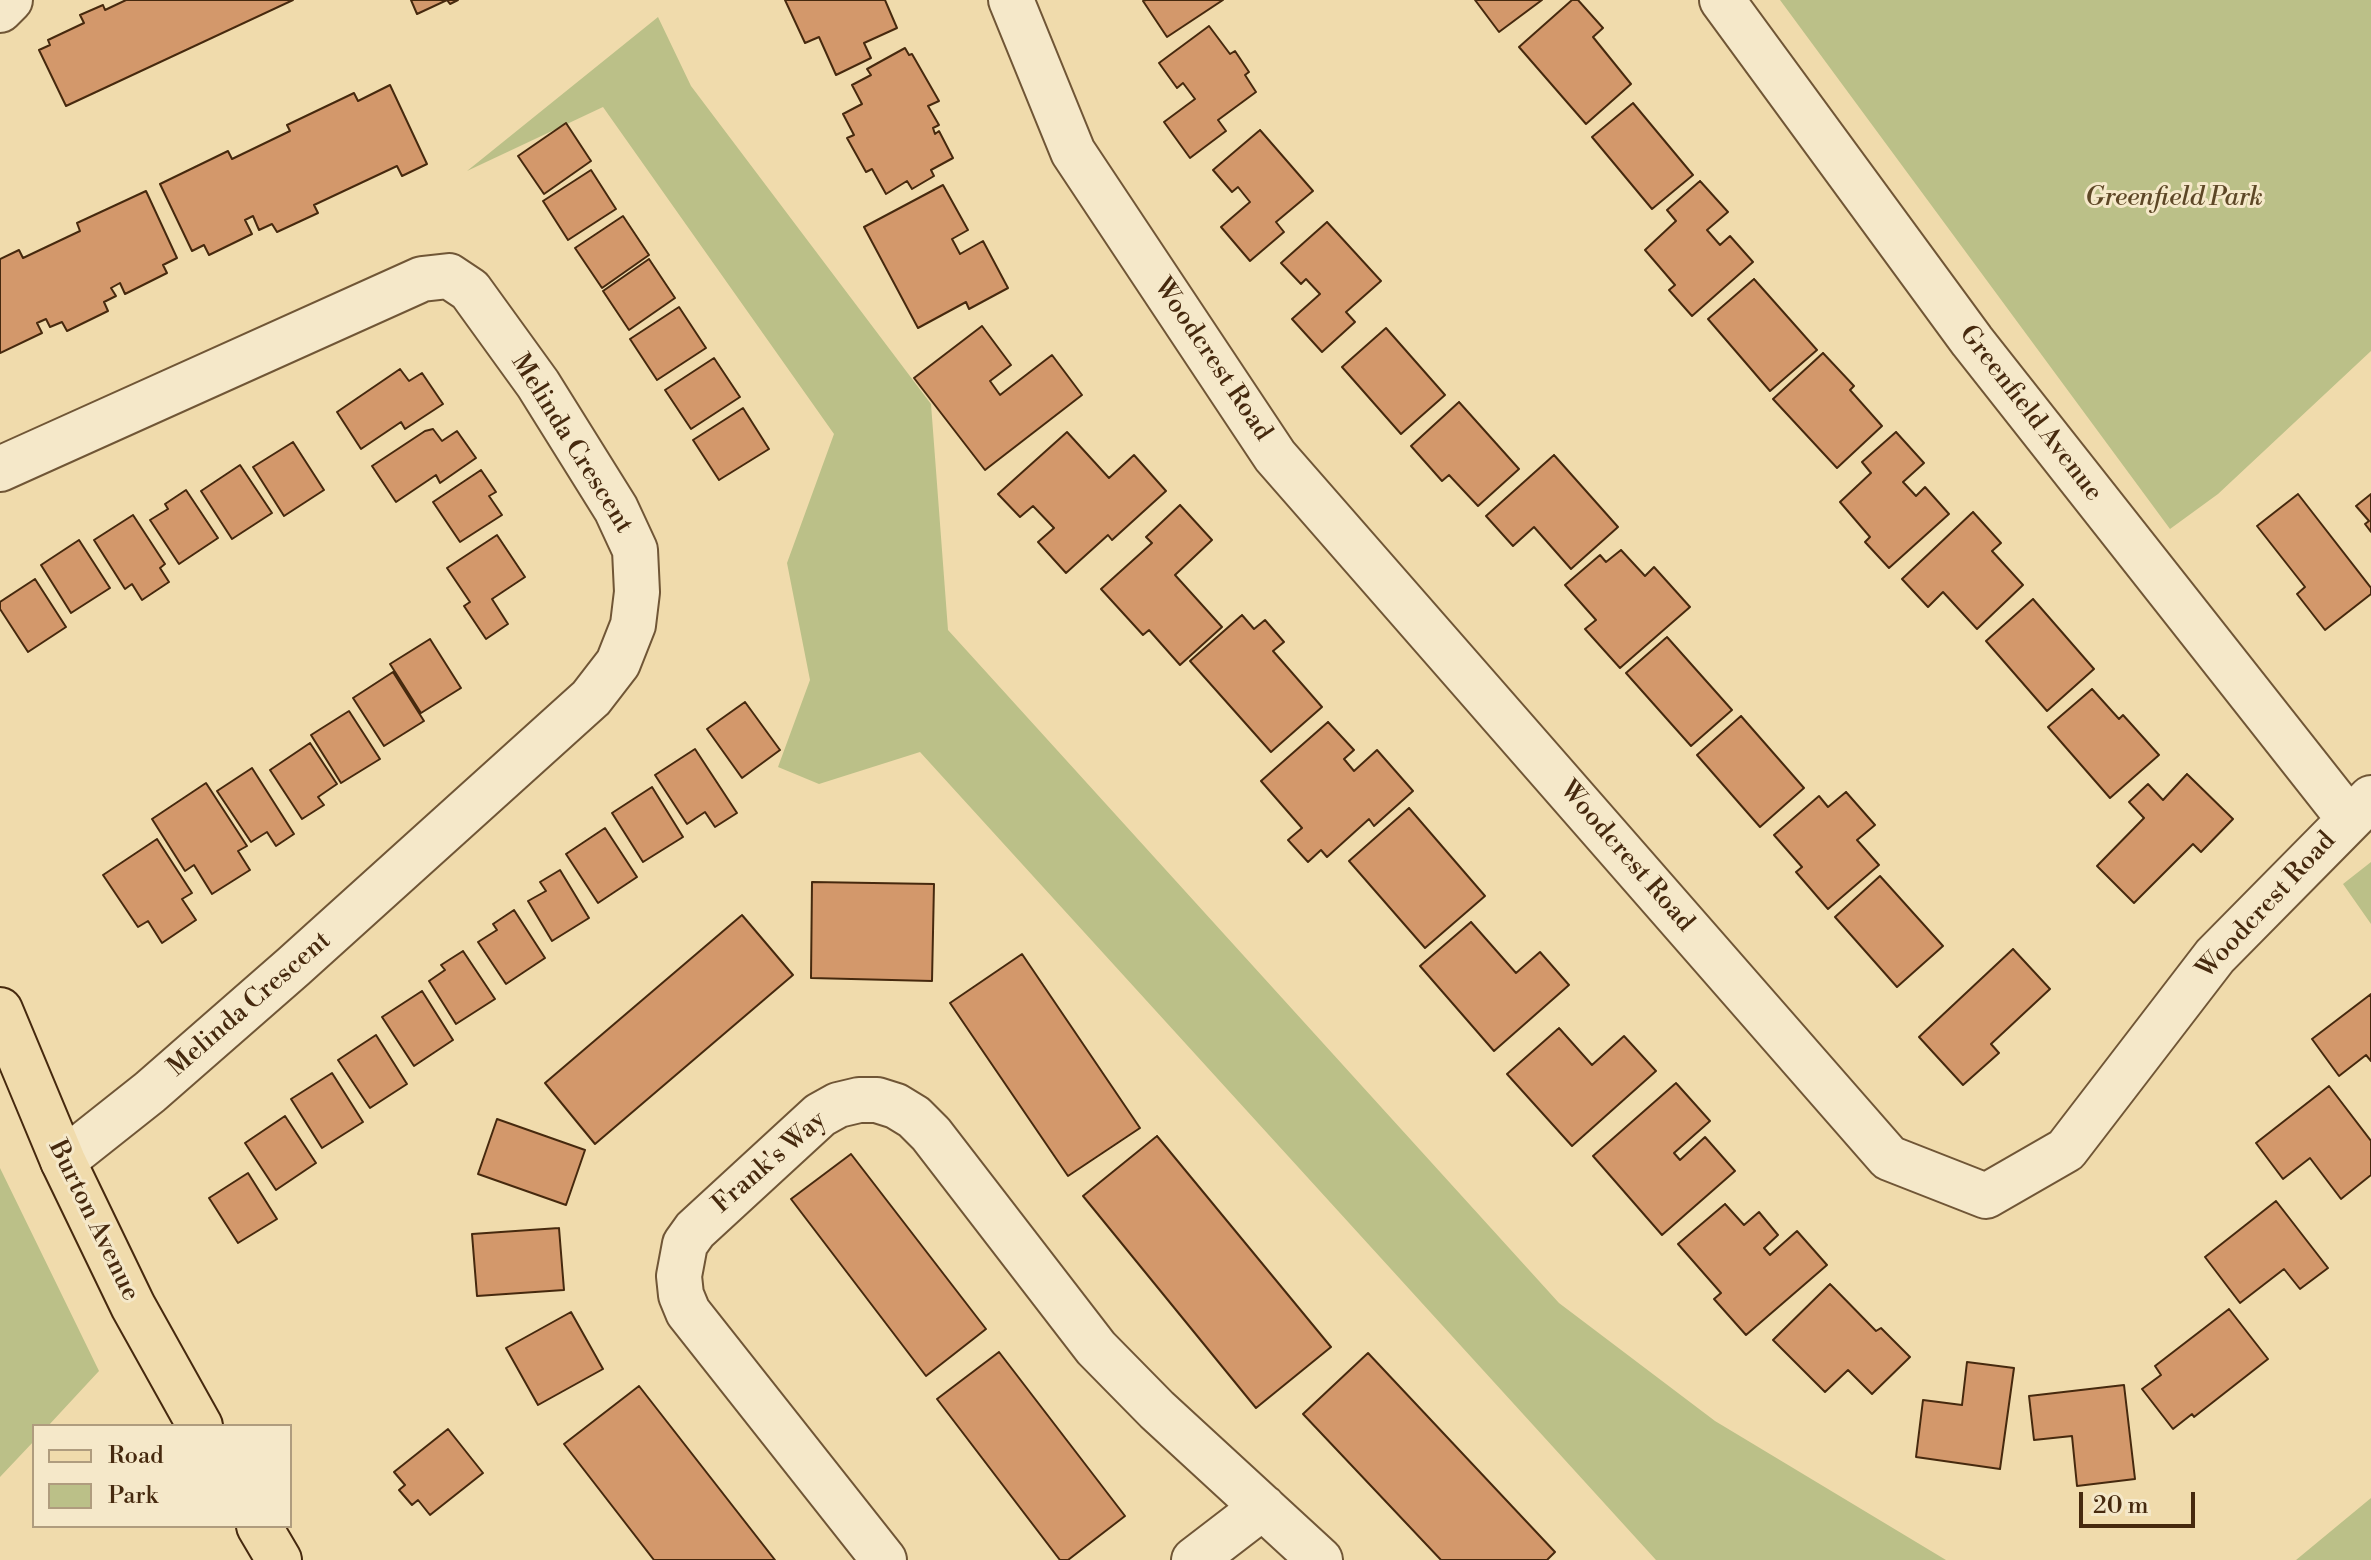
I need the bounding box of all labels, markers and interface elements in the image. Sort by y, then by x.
park label: Greenfield Park [2085,183,2263,215]
street label: Woodcrest Road [1146,273,1278,447]
street label: Greenfield Avenue [1952,320,2108,508]
street label: Melinda Crescent [503,349,639,539]
street label: Woodcrest Road [1552,775,1700,939]
street label: Woodcrest Road [2191,826,2343,986]
street label: Melinda Crescent [162,926,338,1084]
street label: Frank's Way [707,1105,833,1221]
street label: Burton Avenue [41,1135,145,1307]
legend [32,1424,292,1528]
text: Road [108,1441,164,1471]
scale bar [2083,1476,2199,1526]
text: Park [108,1481,158,1511]
text: 20 m [2093,1491,2149,1521]

